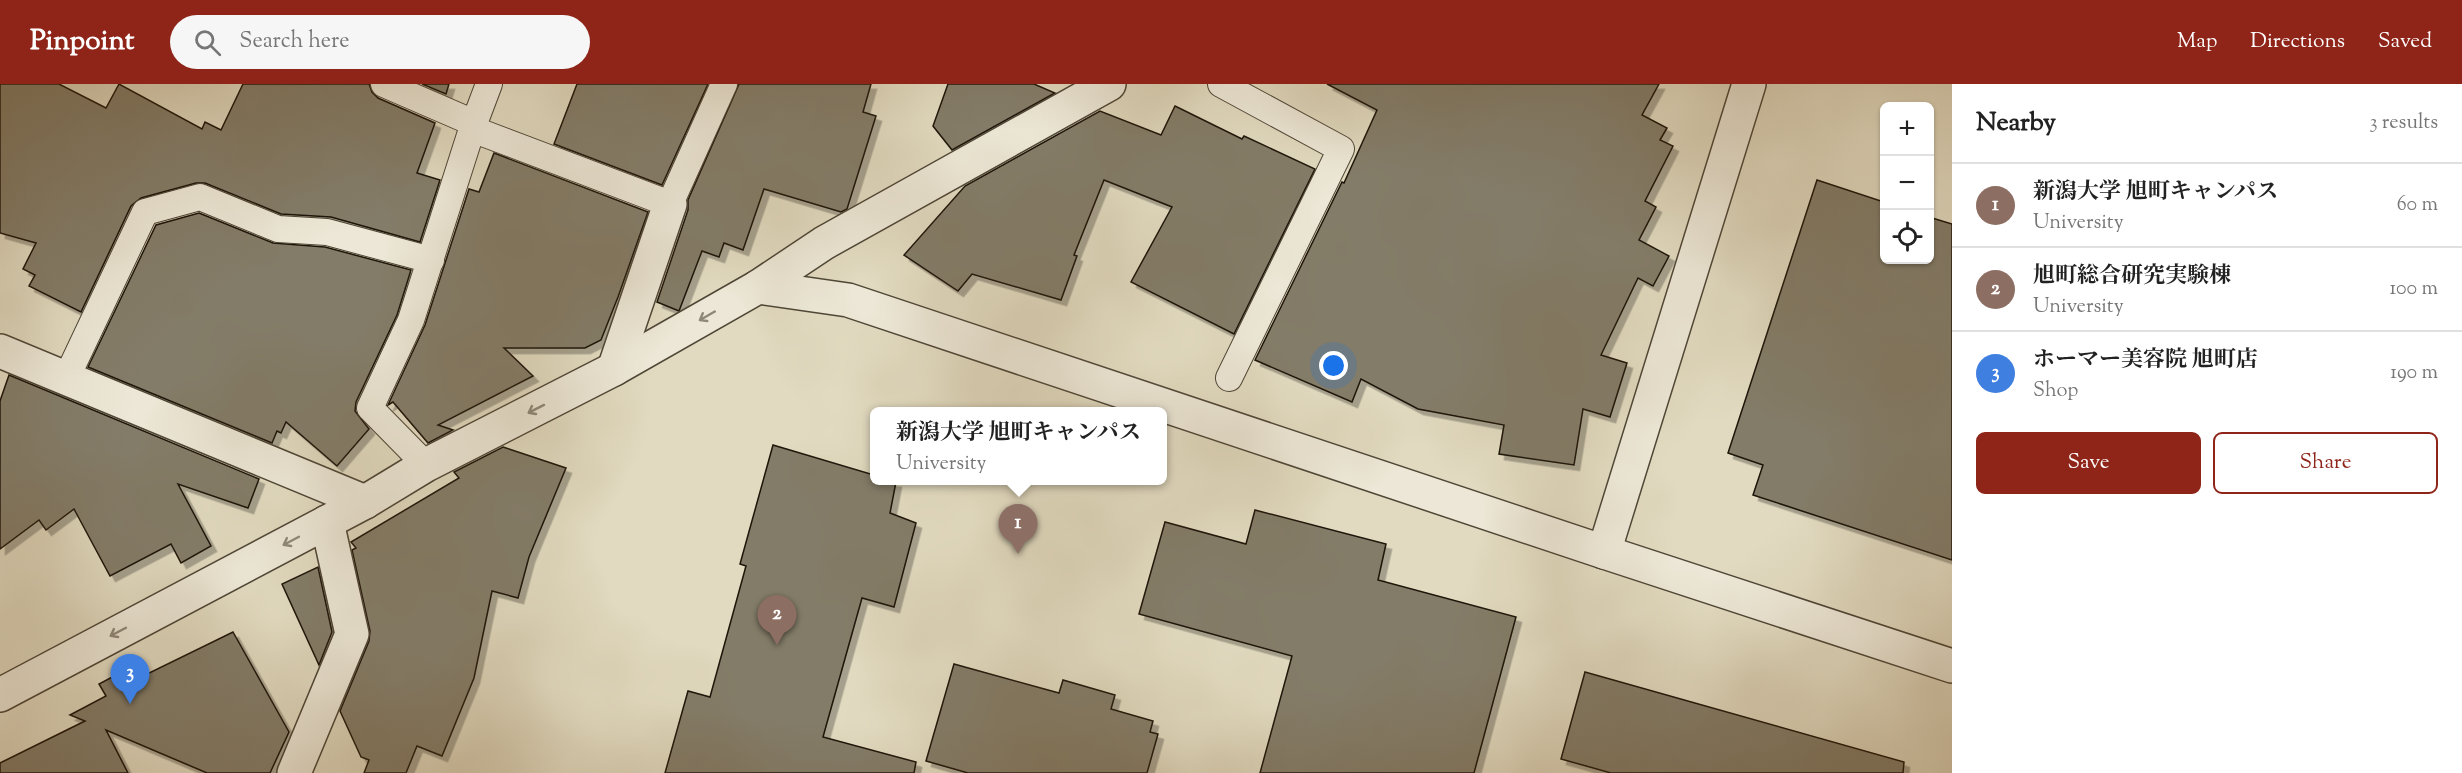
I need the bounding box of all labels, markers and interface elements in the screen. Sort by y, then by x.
search box [170,15,590,69]
text: Pinpoint [30,22,134,62]
icon: search [191,26,224,59]
text: Search here [239,26,350,58]
text: Map [2177,27,2217,57]
text: Directions [2250,27,2345,57]
text: Saved [2378,27,2432,57]
map controls [1880,102,1934,264]
button: + [1880,102,1934,156]
text: Nearby [1976,105,2056,142]
text: 3 results [2369,109,2438,138]
button: − [1880,156,1934,210]
text: 新潟大学 旭町キャンパス [2033,177,2278,209]
text: 1 [1992,191,1999,220]
text: 60 m [2397,191,2438,220]
text: University [2033,209,2124,238]
button: locate [1880,210,1934,264]
text: 旭町総合研究実験棟 [2033,261,2231,293]
text: 2 [1991,275,2000,304]
text: 100 m [2389,275,2438,304]
text: University [2033,293,2124,322]
one-way arrow [699,310,716,322]
text: ホーマー美容院 旭町店 [2033,345,2258,377]
your location [1319,351,1348,380]
text: 3 [1991,359,2000,388]
text: 190 m [2390,359,2438,388]
text: Shop [2033,377,2078,406]
one-way arrow [528,403,545,415]
popup [870,407,1167,485]
text: 新潟大学 旭町キャンパス [896,418,1141,450]
button: Save [1976,432,2201,494]
button: Share [2213,432,2438,494]
text: University [896,450,987,479]
pin: 1 [998,504,1038,554]
one-way arrow [282,536,300,547]
pin: 2 [758,596,796,645]
one-way arrow [110,627,128,638]
pin: 3 [110,654,150,704]

